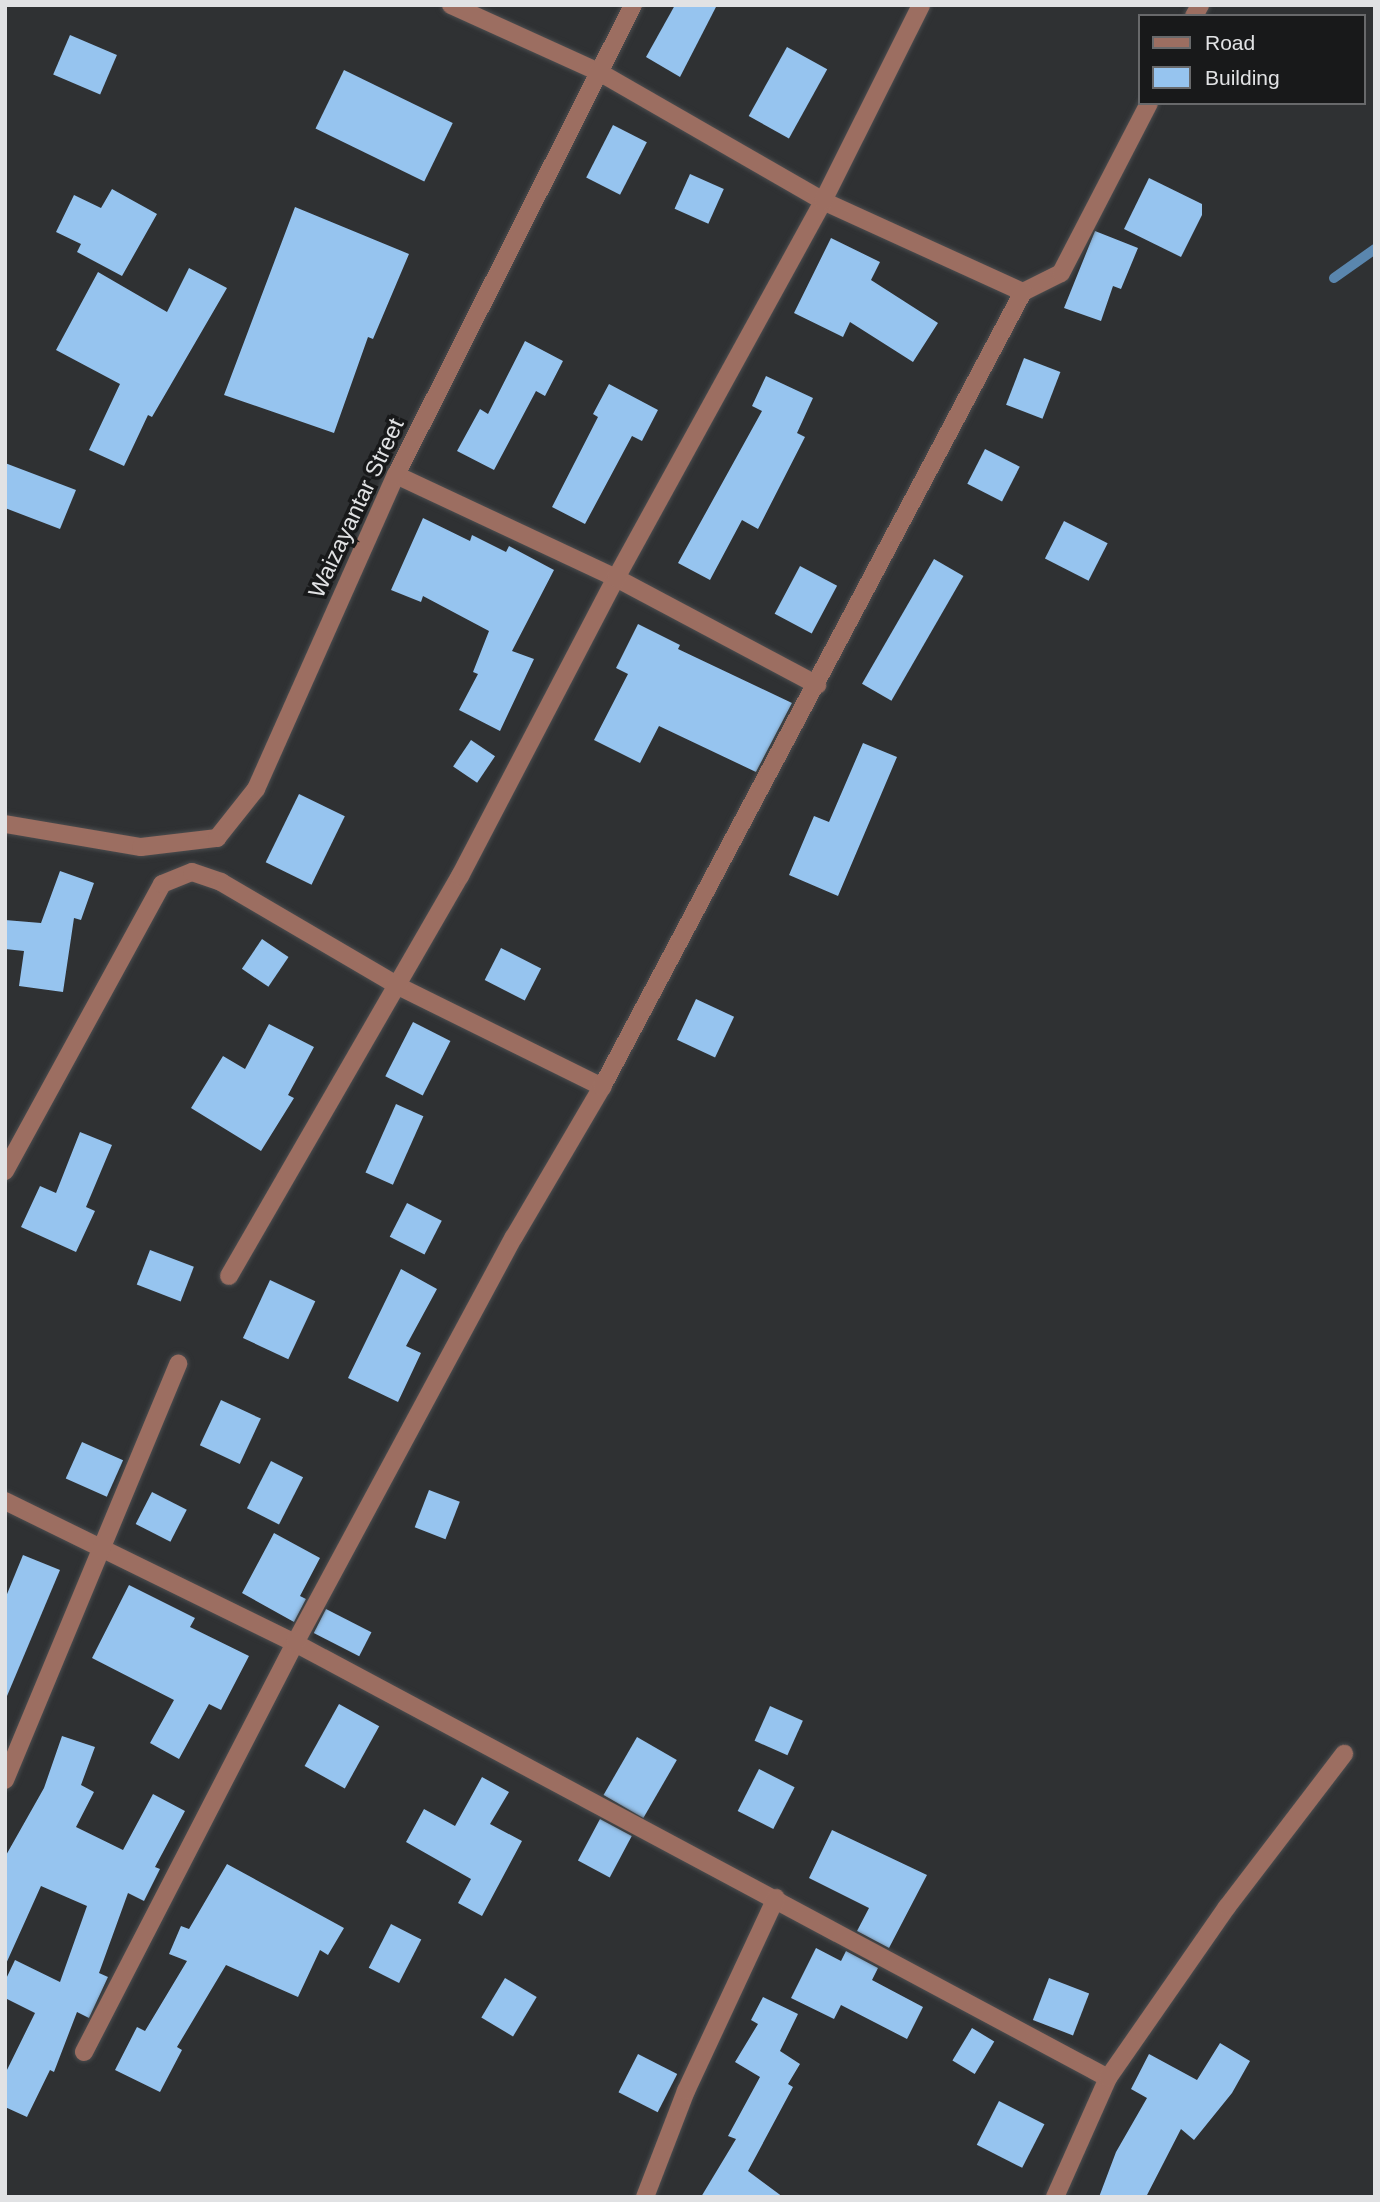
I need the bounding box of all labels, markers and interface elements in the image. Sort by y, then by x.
legend [1138,14,1366,105]
text: Road [1205,31,1255,54]
text: Building [1205,66,1280,89]
street label: Waizayantar Street [302,414,410,602]

